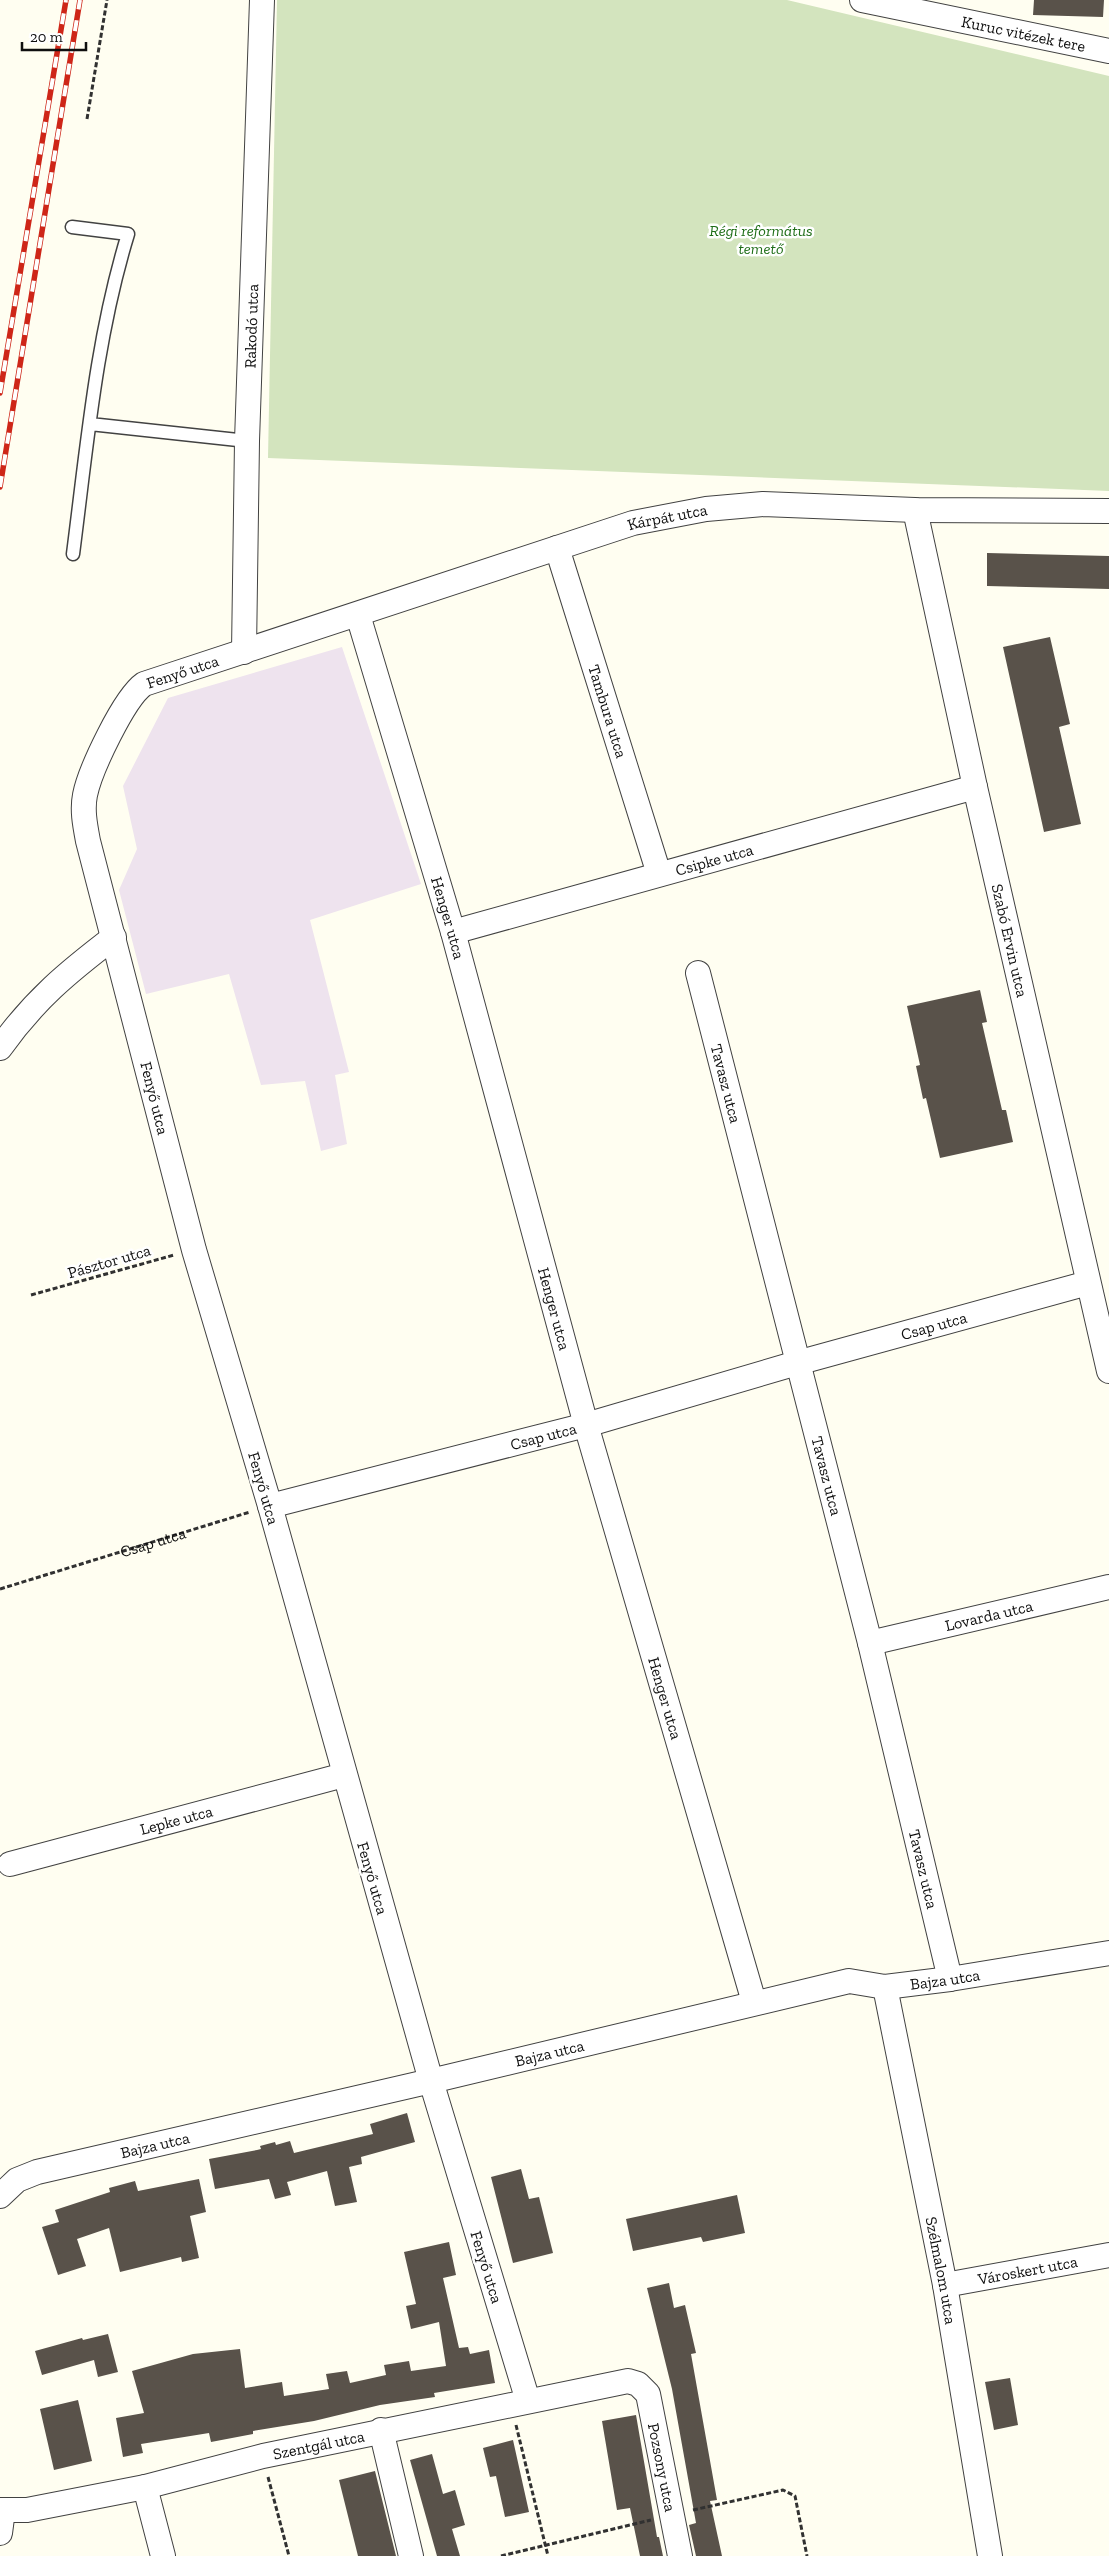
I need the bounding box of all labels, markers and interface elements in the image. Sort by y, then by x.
street label: Kuruc vitézek tere [960,12,1087,56]
scale bar [22,20,86,52]
text: 20 m [30,28,63,46]
park label: Régi református temető [709,221,813,258]
street label: Rakodó utca [240,283,262,369]
street label: Kárpát utca [625,500,709,534]
street label: Fenyő utca [144,651,221,693]
street label: Tambura utca [584,662,631,761]
street label: Csipke utca [673,840,756,880]
street label: Henger utca [427,874,469,961]
street label: Szabó Ervin utca [988,882,1032,999]
street label: Tavasz utca [707,1042,745,1125]
street label: Fenyő utca [136,1060,173,1137]
street label: Pásztor utca [65,1240,153,1282]
street label: Henger utca [534,1265,574,1352]
street label: Csap utca [899,1308,969,1344]
street label: Csap utca [508,1419,579,1454]
street label: Tavasz utca [807,1434,846,1518]
street label: Fenyő utca [244,1450,283,1527]
street label: Csap utca [118,1523,188,1561]
street label: Lovarda utca [943,1596,1035,1635]
street label: Henger utca [644,1655,686,1742]
street label: Lepke utca [138,1801,215,1839]
street label: Tavasz utca [905,1828,942,1911]
street label: Fenyő utca [353,1840,392,1917]
street label: Bajza utca [909,1965,982,1994]
street label: Bajza utca [513,2036,586,2071]
street label: Bajza utca [119,2128,192,2162]
street label: Szélmalom utca [921,2215,960,2326]
street label: Fenyő utca [467,2229,507,2306]
street label: Városkert utca [975,2252,1079,2289]
street label: Pozsony utca [644,2421,680,2514]
street label: Szentgál utca [271,2426,366,2464]

